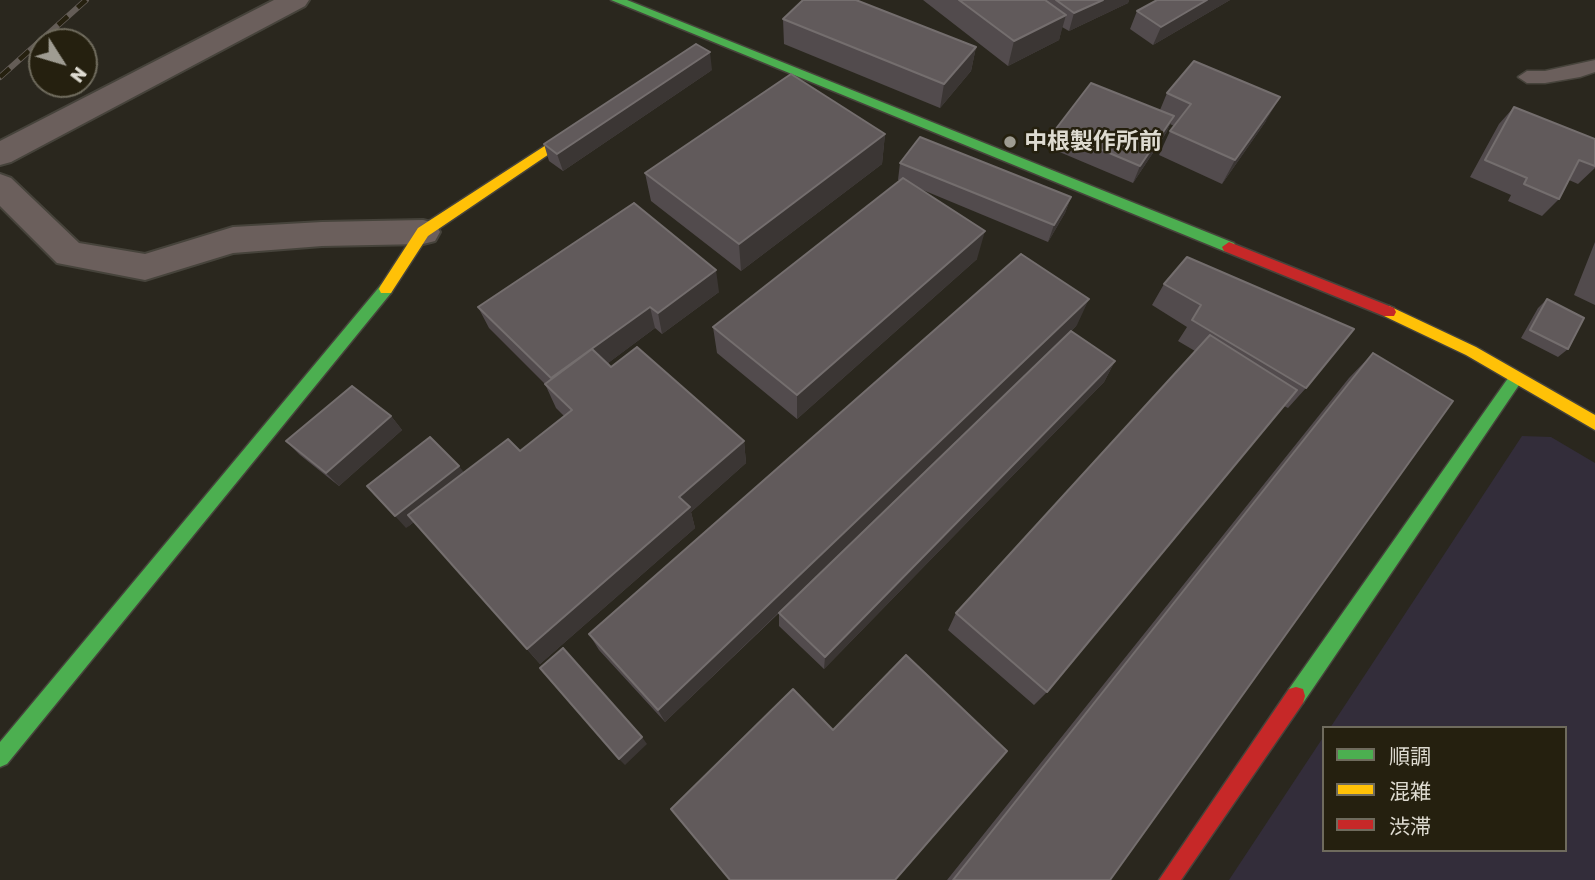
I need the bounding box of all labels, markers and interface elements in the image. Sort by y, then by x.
north arrow [28,28,98,98]
text: N [65,62,92,87]
place label: 中根製作所前 [1024,128,1162,156]
marker: 中根製作所前 [1002,134,1018,150]
legend [1322,726,1567,852]
text: 順調 [1389,744,1431,769]
text: 混雑 [1389,779,1431,804]
text: 渋滞 [1389,814,1431,839]

